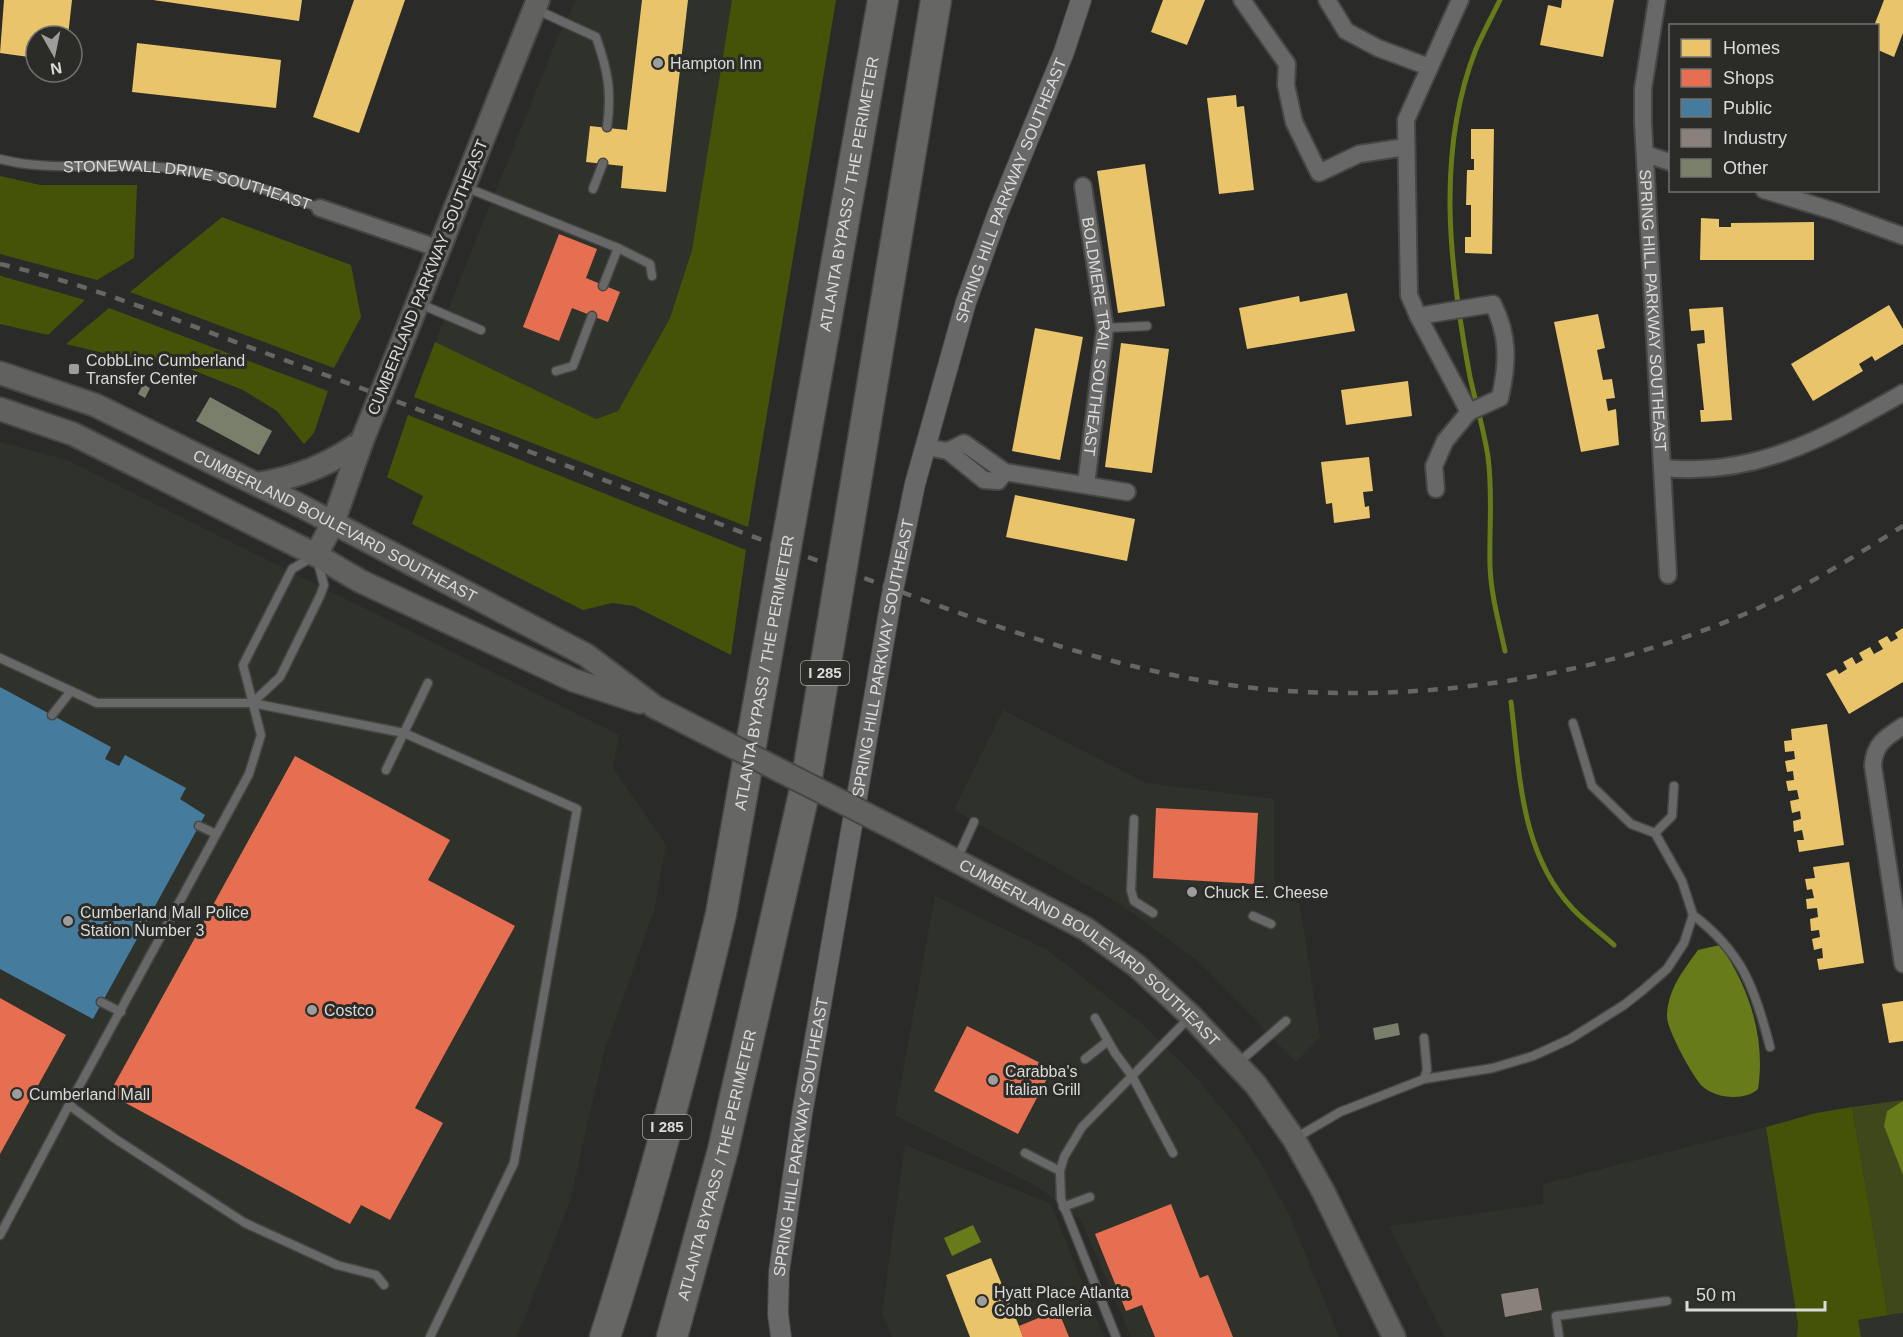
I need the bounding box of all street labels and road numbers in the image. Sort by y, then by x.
street label: ATLANTA BYPASS / THE PERIMETER [816,55,882,333]
street label: SPRING HILL PARKWAY SOUTHEAST [953,55,1070,325]
street label: CUMBERLAND PARKWAY SOUTHEAST [364,137,491,417]
street label: STONEWALL DRIVE SOUTHEAST [63,157,314,213]
street label: SPRING HILL PARKWAY SOUTHEAST [1637,169,1669,452]
street label: BOLDMERE TRAIL SOUTHEAST [1079,216,1113,457]
street label: CUMBERLAND BOULEVARD SOUTHEAST [190,446,480,606]
street label: SPRING HILL PARKWAY SOUTHEAST [849,517,917,798]
street label: ATLANTA BYPASS / THE PERIMETER [732,534,797,811]
road number: I 285 [801,661,849,685]
street label: CUMBERLAND BOULEVARD SOUTHEAST [956,856,1223,1050]
street label: SPRING HILL PARKWAY SOUTHEAST [770,996,831,1278]
street label: ATLANTA BYPASS / THE PERIMETER [674,1028,759,1302]
road number: I 285 [643,1115,691,1139]

